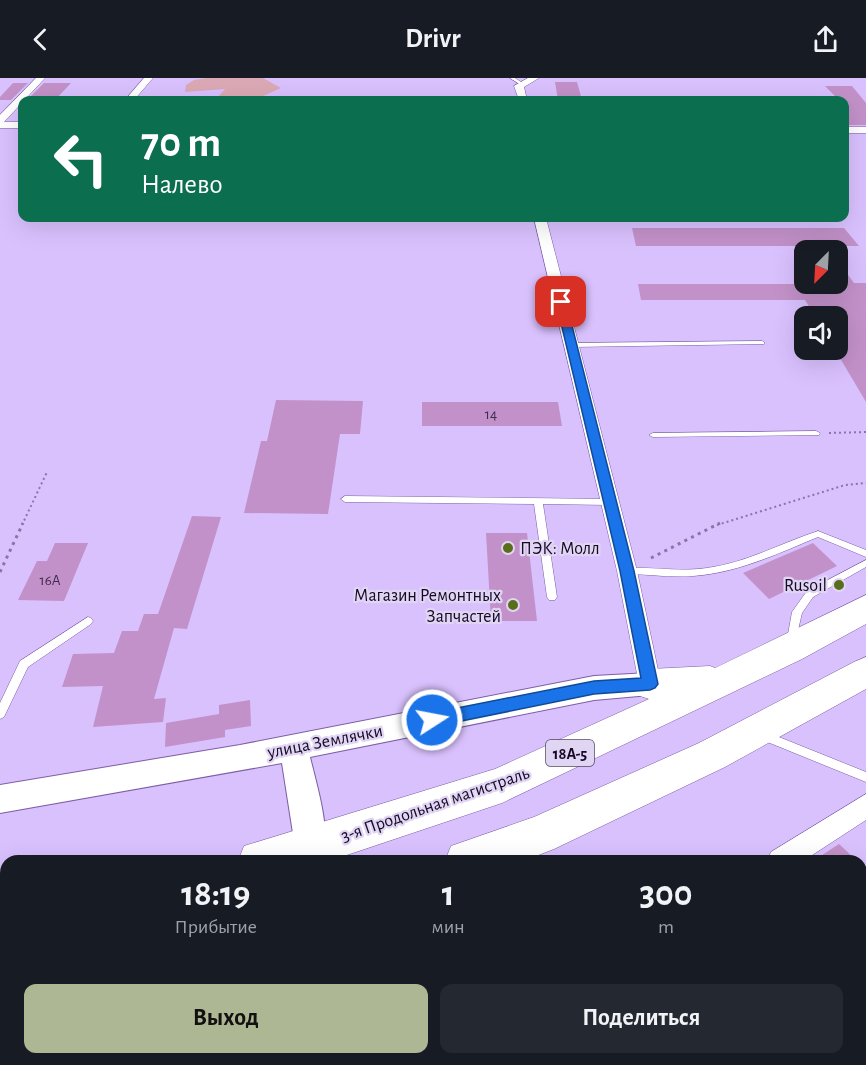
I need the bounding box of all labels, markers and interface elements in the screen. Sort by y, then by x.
icon: back [24,23,57,56]
icon: share [809,23,842,56]
text: Drivr [405,25,461,52]
icon: left [42,120,120,198]
text: 70 m [141,122,221,164]
text: Налево [141,171,223,198]
north arrow [794,240,848,294]
map controls [794,240,848,360]
pin [535,276,586,327]
icon: arrive [544,285,577,318]
button: sound [794,306,848,360]
house number: 14 [485,407,497,422]
place label: ПЭК: Молл [520,540,600,558]
marker: ПЭК: Молл [501,541,515,555]
house number: 16А [39,573,61,588]
place label: Rusoil [784,577,827,595]
marker: Rusoil [832,578,846,592]
place label: Магазин Ремонтных Запчастей [354,587,501,626]
marker: Магазин Ремонтных Запчастей [506,598,520,612]
position arrow [400,688,464,752]
street label: улица Землячки [265,722,384,762]
road number: 18А-5 [546,740,594,766]
street label: 3-я Продольная магистраль [339,764,532,846]
text: 18:19 [181,876,250,912]
text: 1 [442,876,455,912]
text: 300 [639,876,692,912]
text: Прибытие [175,917,257,937]
text: мин [432,917,465,937]
text: m [658,917,674,937]
button: Выход [24,984,428,1053]
button: Поделиться [440,984,843,1053]

